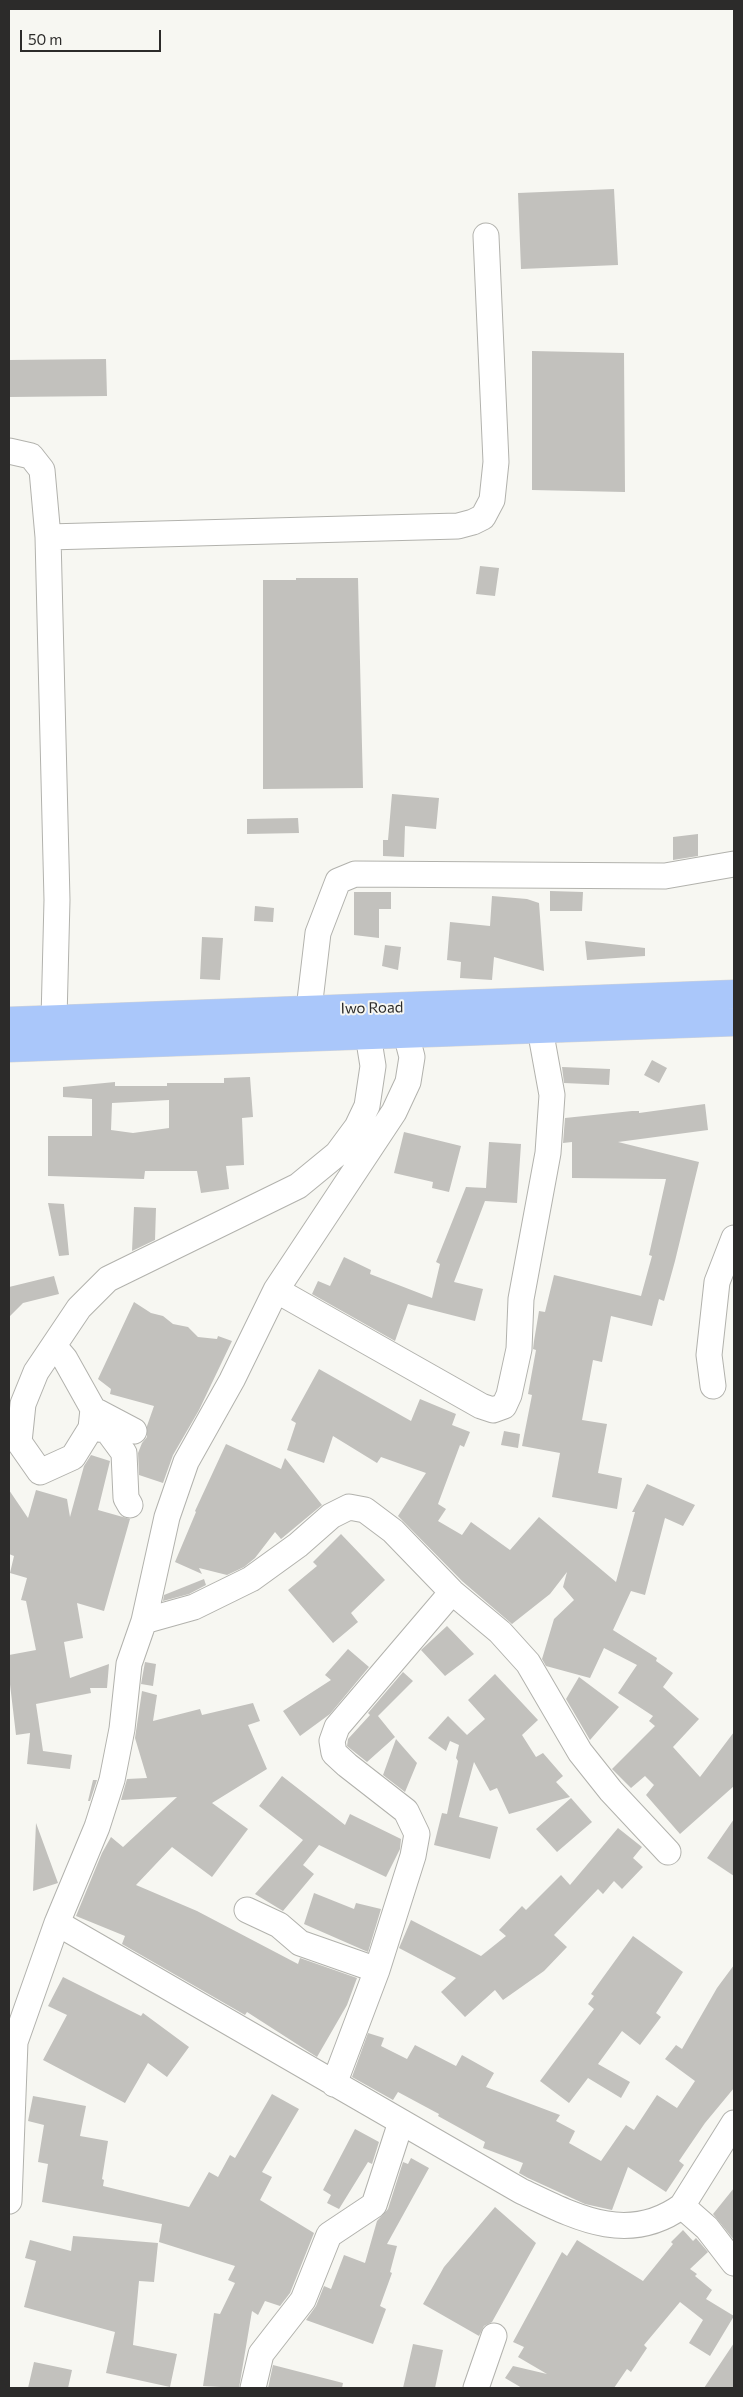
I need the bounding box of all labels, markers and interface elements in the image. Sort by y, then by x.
scale bar [22,20,164,52]
text: 50 m [28,30,62,48]
street label: Iwo Road [340,998,404,1018]

